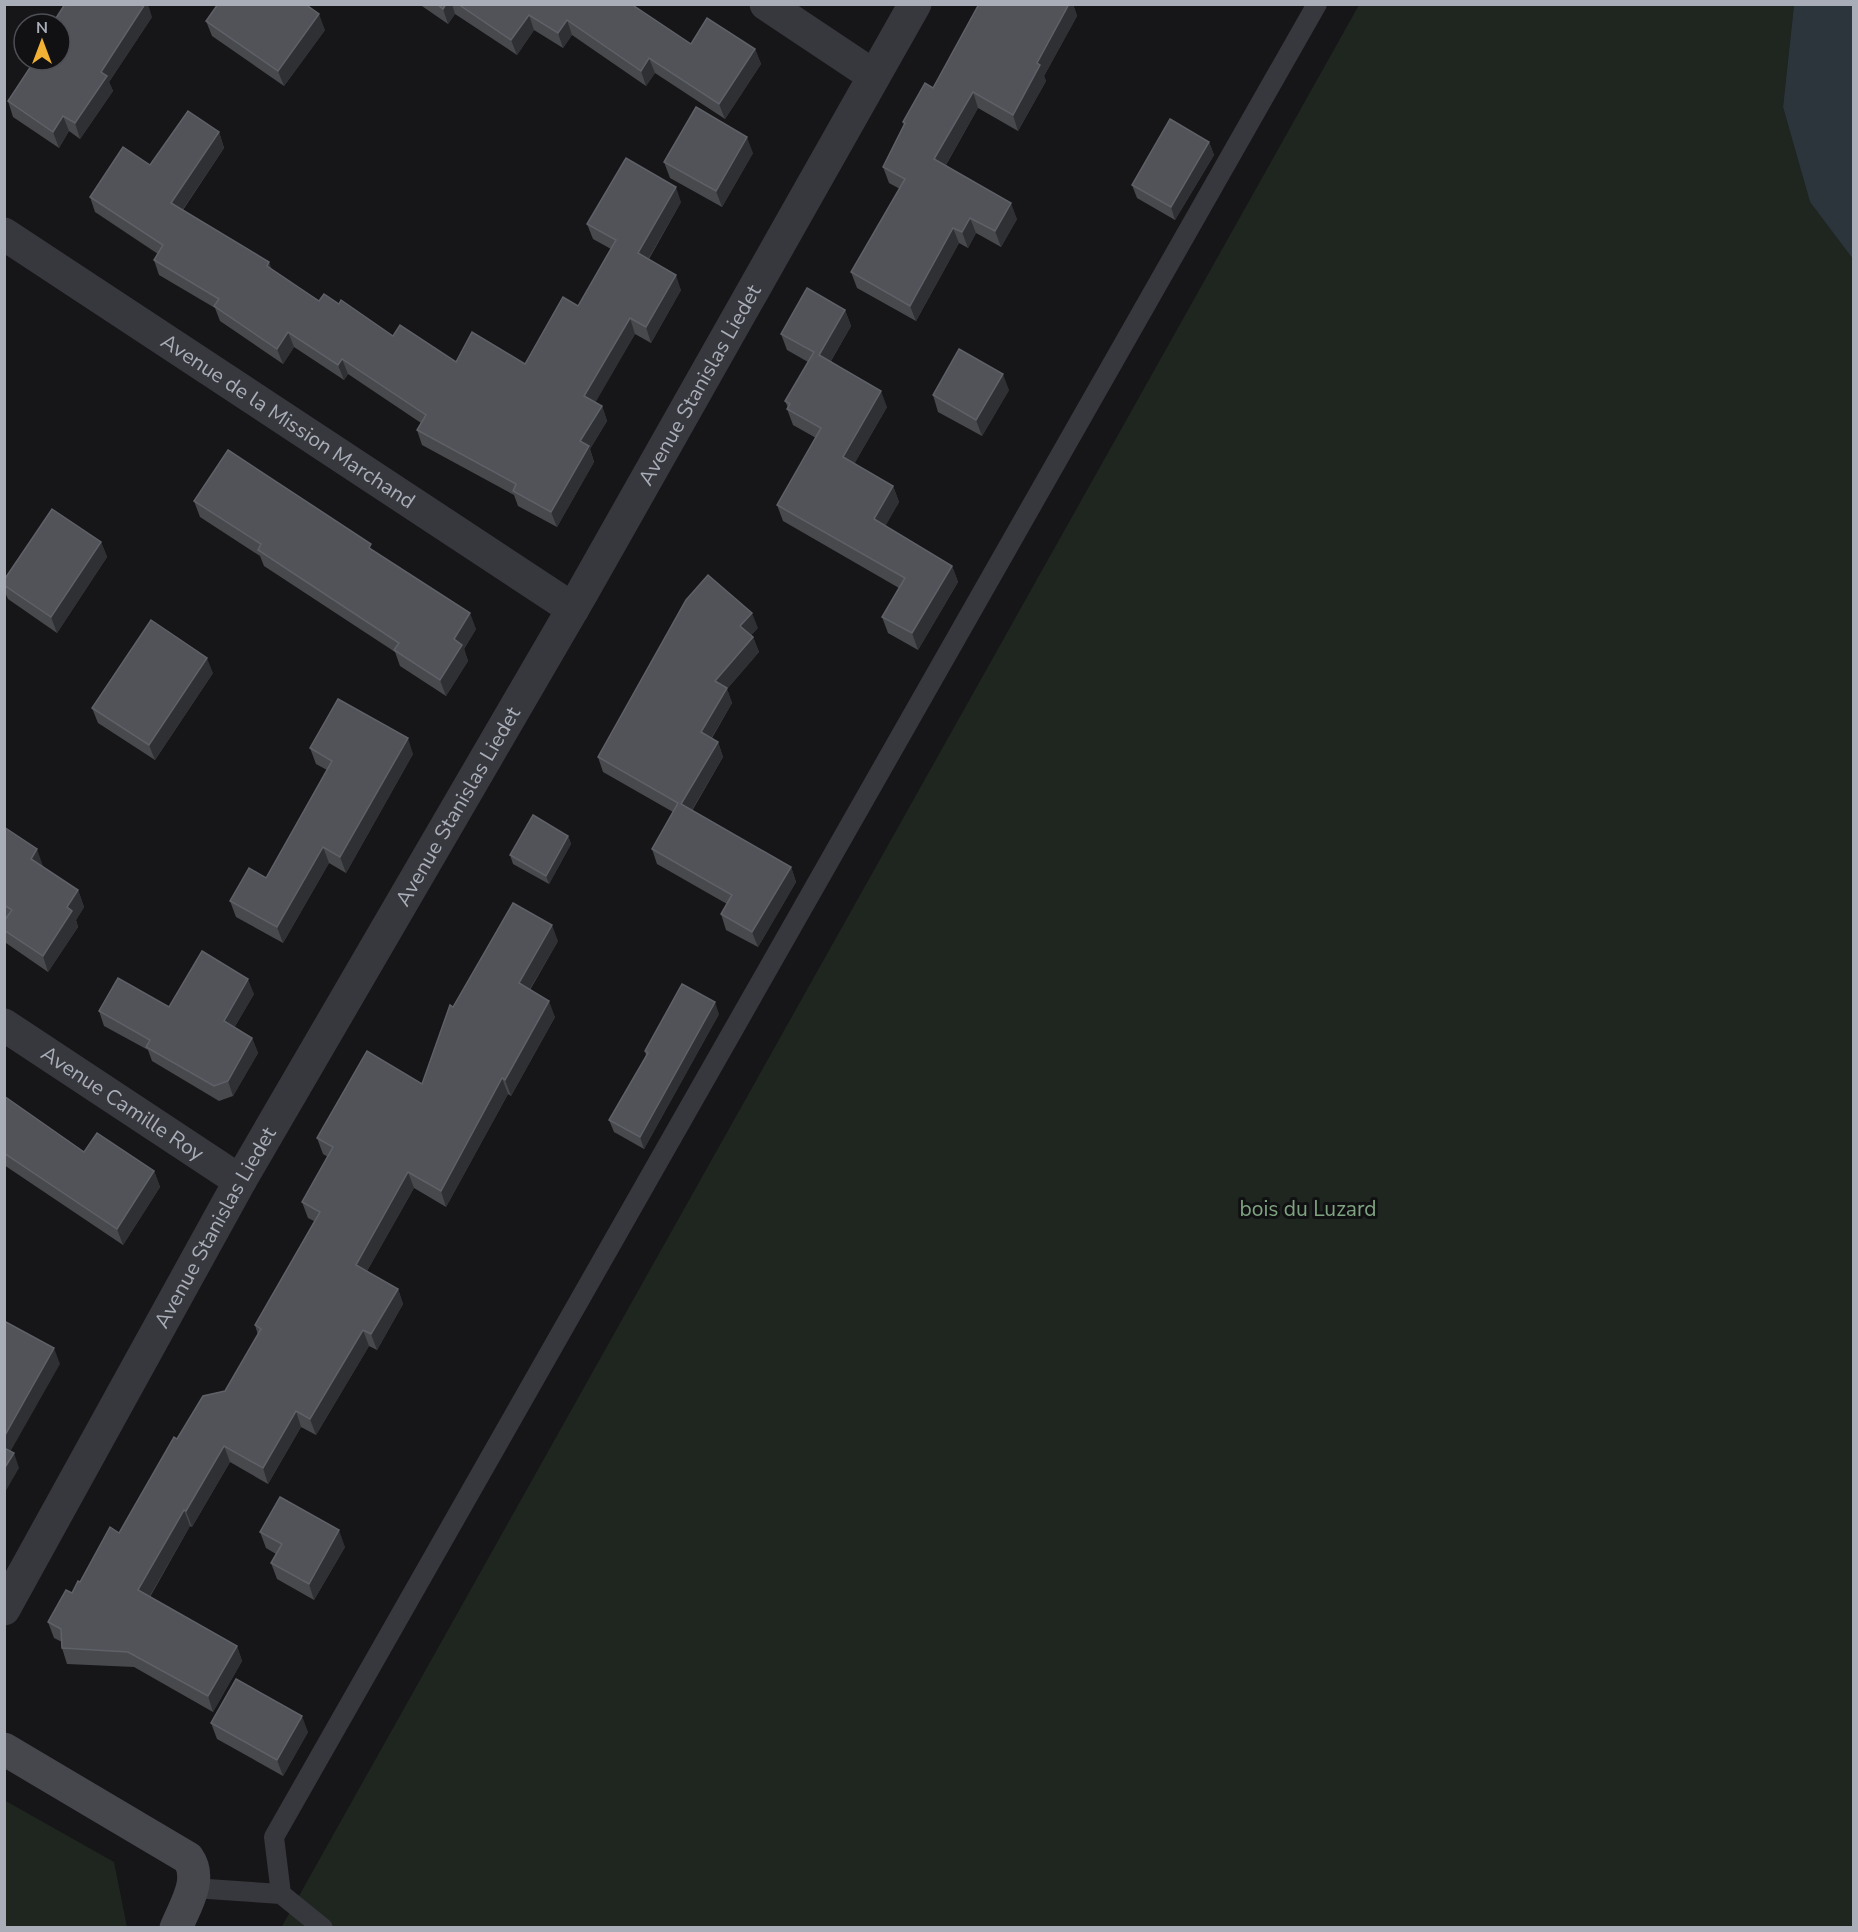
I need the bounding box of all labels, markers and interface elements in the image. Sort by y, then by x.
north arrow [12,12,72,72]
text: N [36,17,48,39]
street label: Avenue Stanislas Liedet [632,279,768,490]
street label: Avenue de la Mission Marchand [155,327,420,515]
street label: Avenue Stanislas Liedet [389,701,527,911]
street label: Avenue Camille Roy [36,1039,210,1167]
street label: Avenue Stanislas Liedet [148,1121,283,1333]
park label: bois du Luzard [1239,1195,1377,1223]

